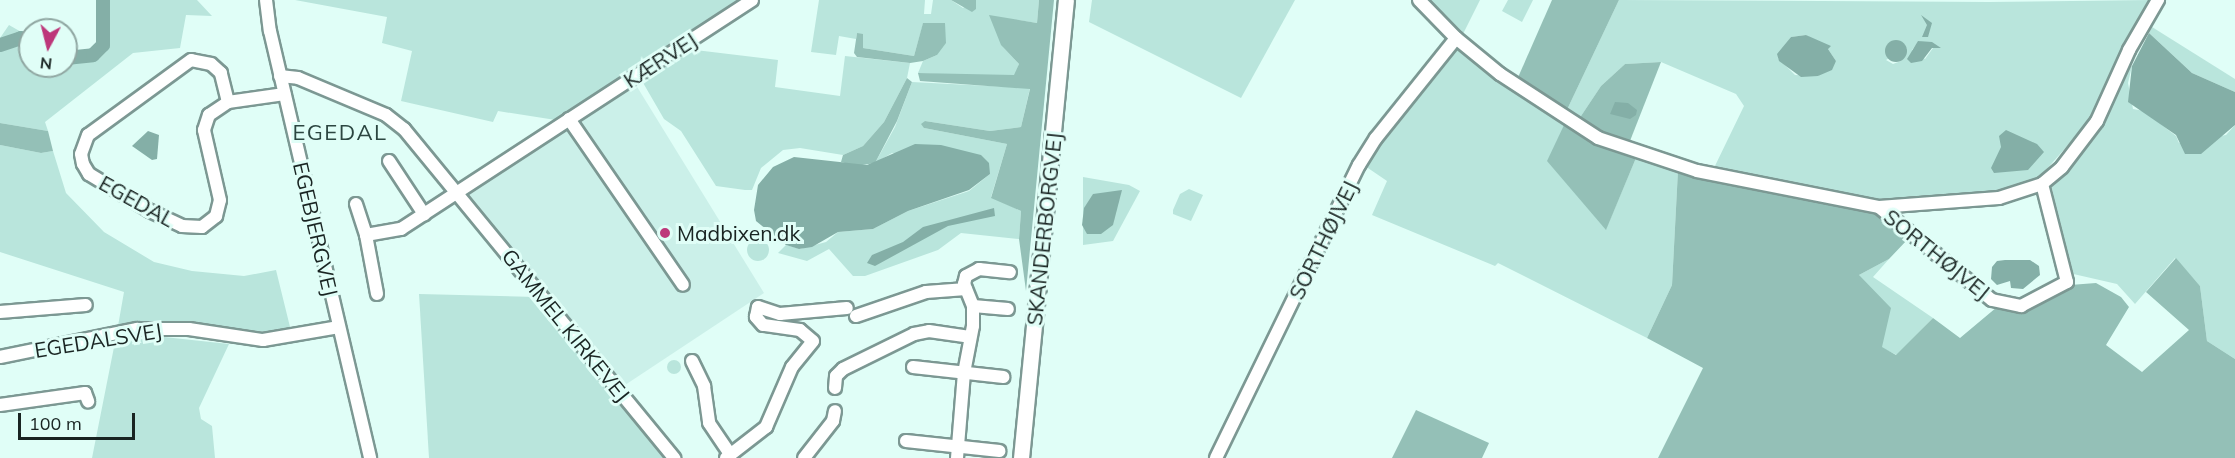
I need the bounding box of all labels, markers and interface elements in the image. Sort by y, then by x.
north arrow [18,18,78,78]
street label: KÆRVEJ [619,27,701,93]
text: N [39,53,53,75]
district label: EGEDAL [292,120,388,146]
street label: SKANDERBORGVEJ [1021,131,1067,327]
street label: EGEBJERGVEJ [288,159,344,299]
street label: EGEDAL [95,170,179,232]
street label: SORTHØJVEJ [1283,177,1363,303]
street label: SORTHØJVEJ [1879,204,1995,304]
place label: Madbixen.dk [677,220,800,246]
marker: Madbixen.dk [658,226,672,240]
street label: GAMMEL KIRKEVEJ [497,244,635,406]
street label: EGEDALSVEJ [32,317,164,363]
scale bar [21,401,138,439]
text: 100 m [29,412,82,435]

